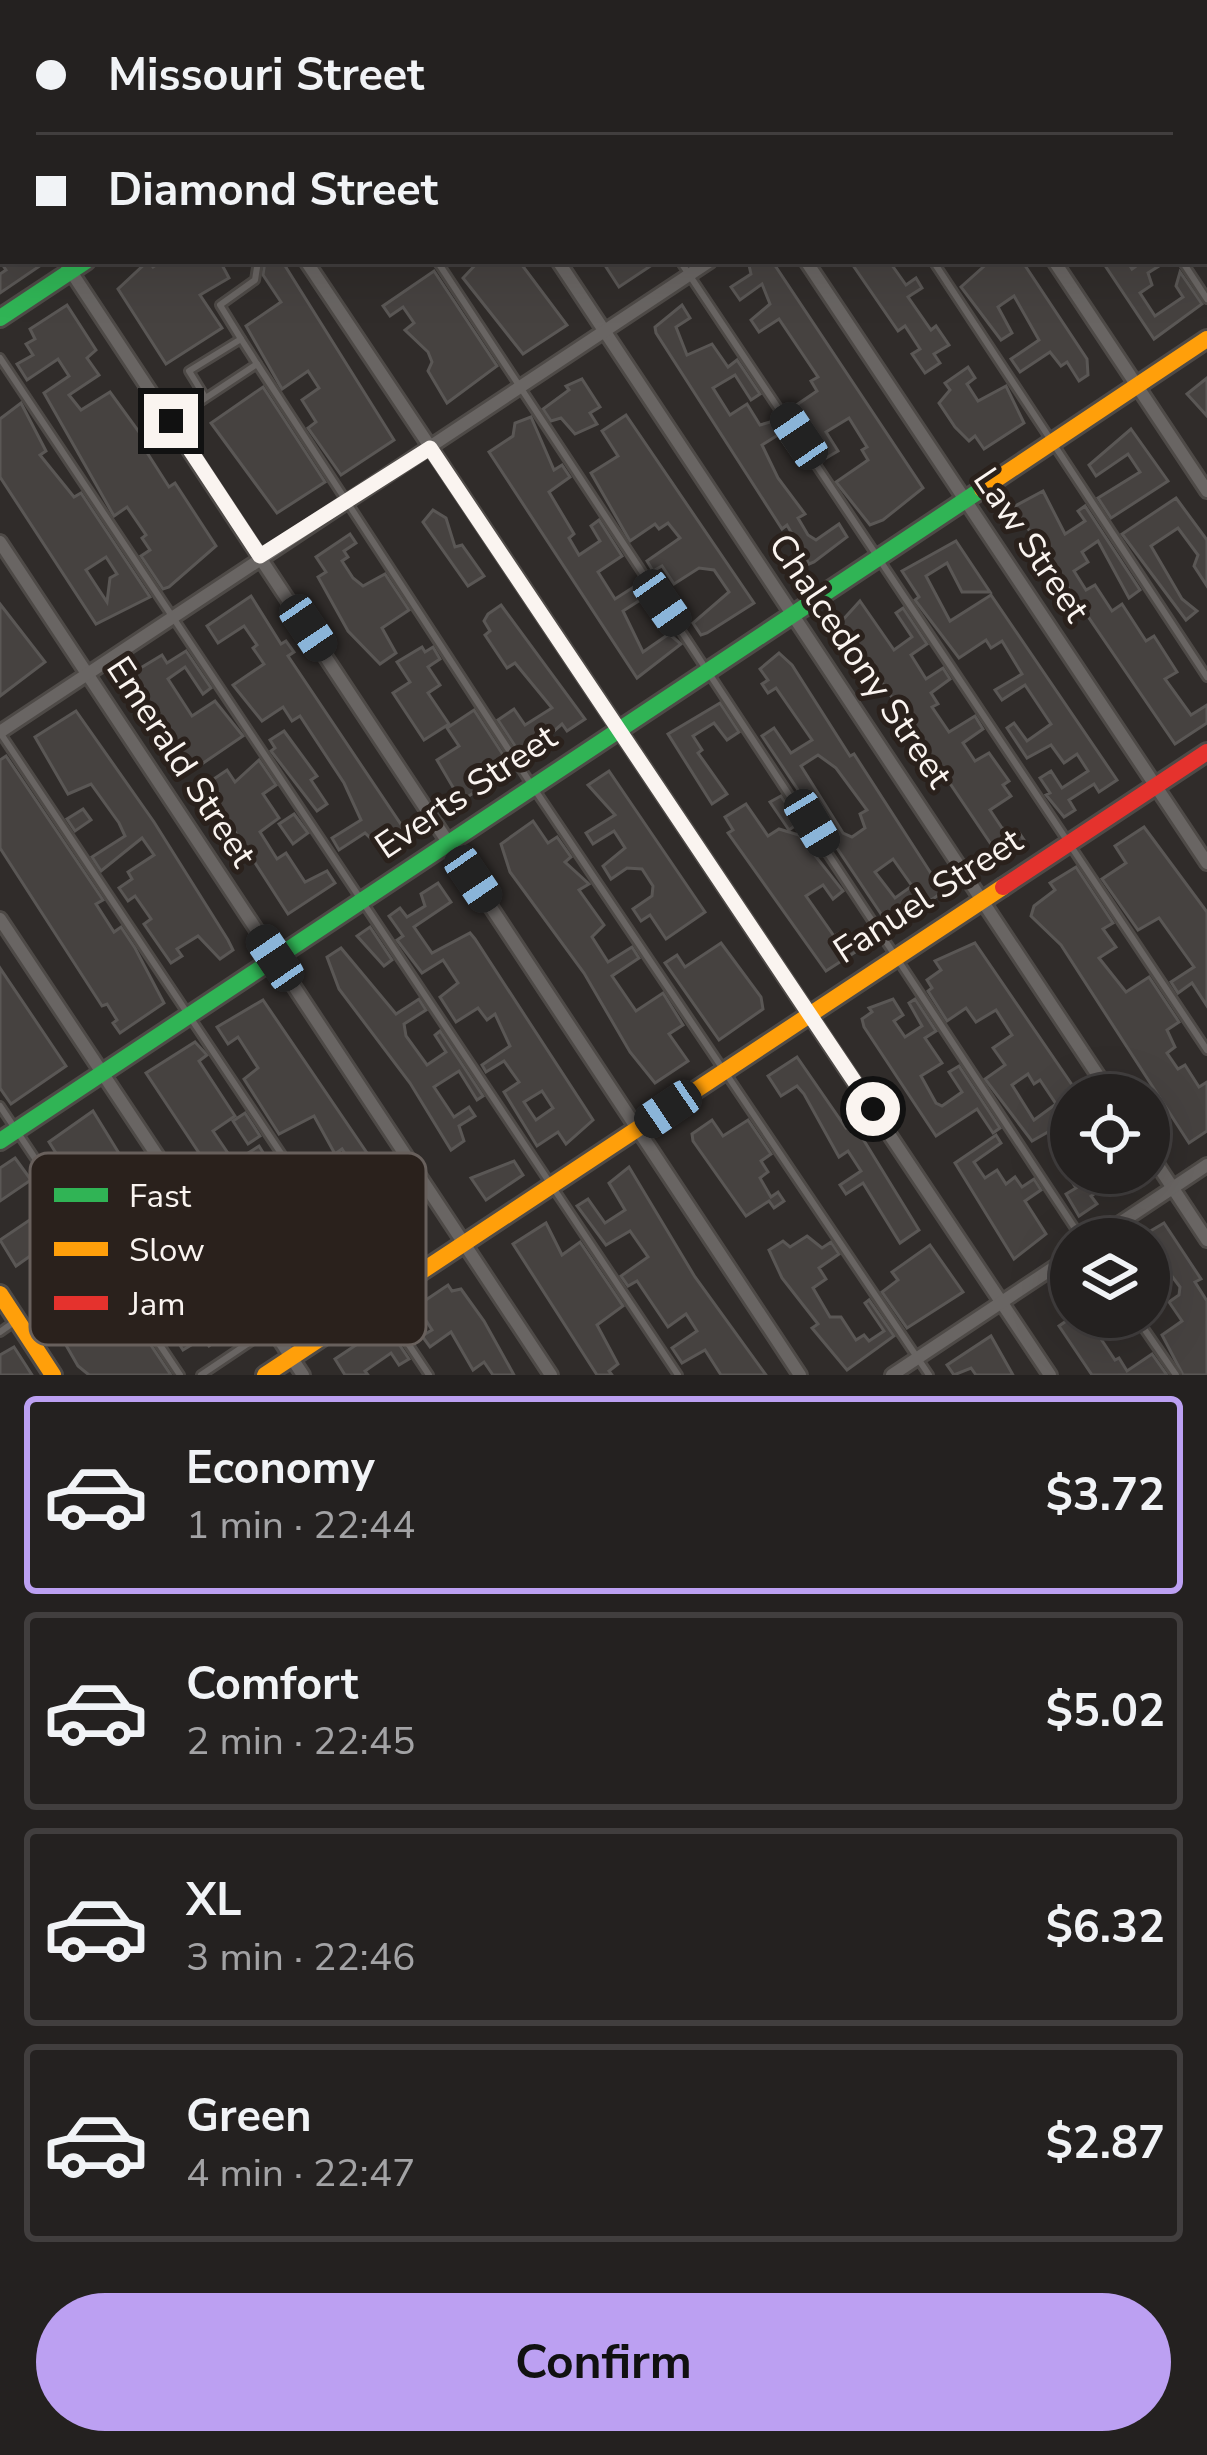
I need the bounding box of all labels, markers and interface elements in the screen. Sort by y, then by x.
text: Missouri Street [108,45,424,106]
text: Diamond Street [108,160,438,221]
route end [144,394,198,448]
car [764,396,834,476]
street label: Law Street [961,458,1101,632]
street label: Chalcedony Street [757,524,964,798]
car [627,563,697,643]
car [273,588,343,668]
street label: Emerald Street [95,647,268,877]
street label: Everts Street [366,713,567,871]
car [778,783,846,863]
street label: Fanuel Street [824,816,1032,975]
car [438,839,508,919]
car [240,918,310,998]
car [628,1074,708,1144]
map controls [1050,1074,1170,1338]
button: locate [1050,1074,1170,1194]
route start [846,1082,900,1136]
legend [30,1153,426,1345]
text: Fast [129,1174,192,1219]
button: layers [1050,1218,1170,1338]
text: Slow [129,1228,205,1273]
text: Jam [128,1282,185,1327]
text: Economy [186,1438,375,1499]
icon: car [42,1441,150,1549]
text: $3.72 [1046,1465,1165,1526]
text: 1 min · 22:44 [186,1499,415,1552]
text: Comfort [186,1654,358,1715]
icon: car [42,1657,150,1765]
text: $5.02 [1046,1681,1165,1742]
text: 2 min · 22:45 [186,1715,415,1768]
text: XL [186,1870,242,1931]
icon: car [42,1873,150,1981]
text: $6.32 [1046,1897,1165,1958]
text: 3 min · 22:46 [186,1931,415,1984]
text: Green [186,2086,312,2147]
icon: car [42,2089,150,2197]
text: $2.87 [1046,2113,1165,2174]
text: 4 min · 22:47 [186,2147,415,2200]
button: Confirm [36,2293,1171,2431]

